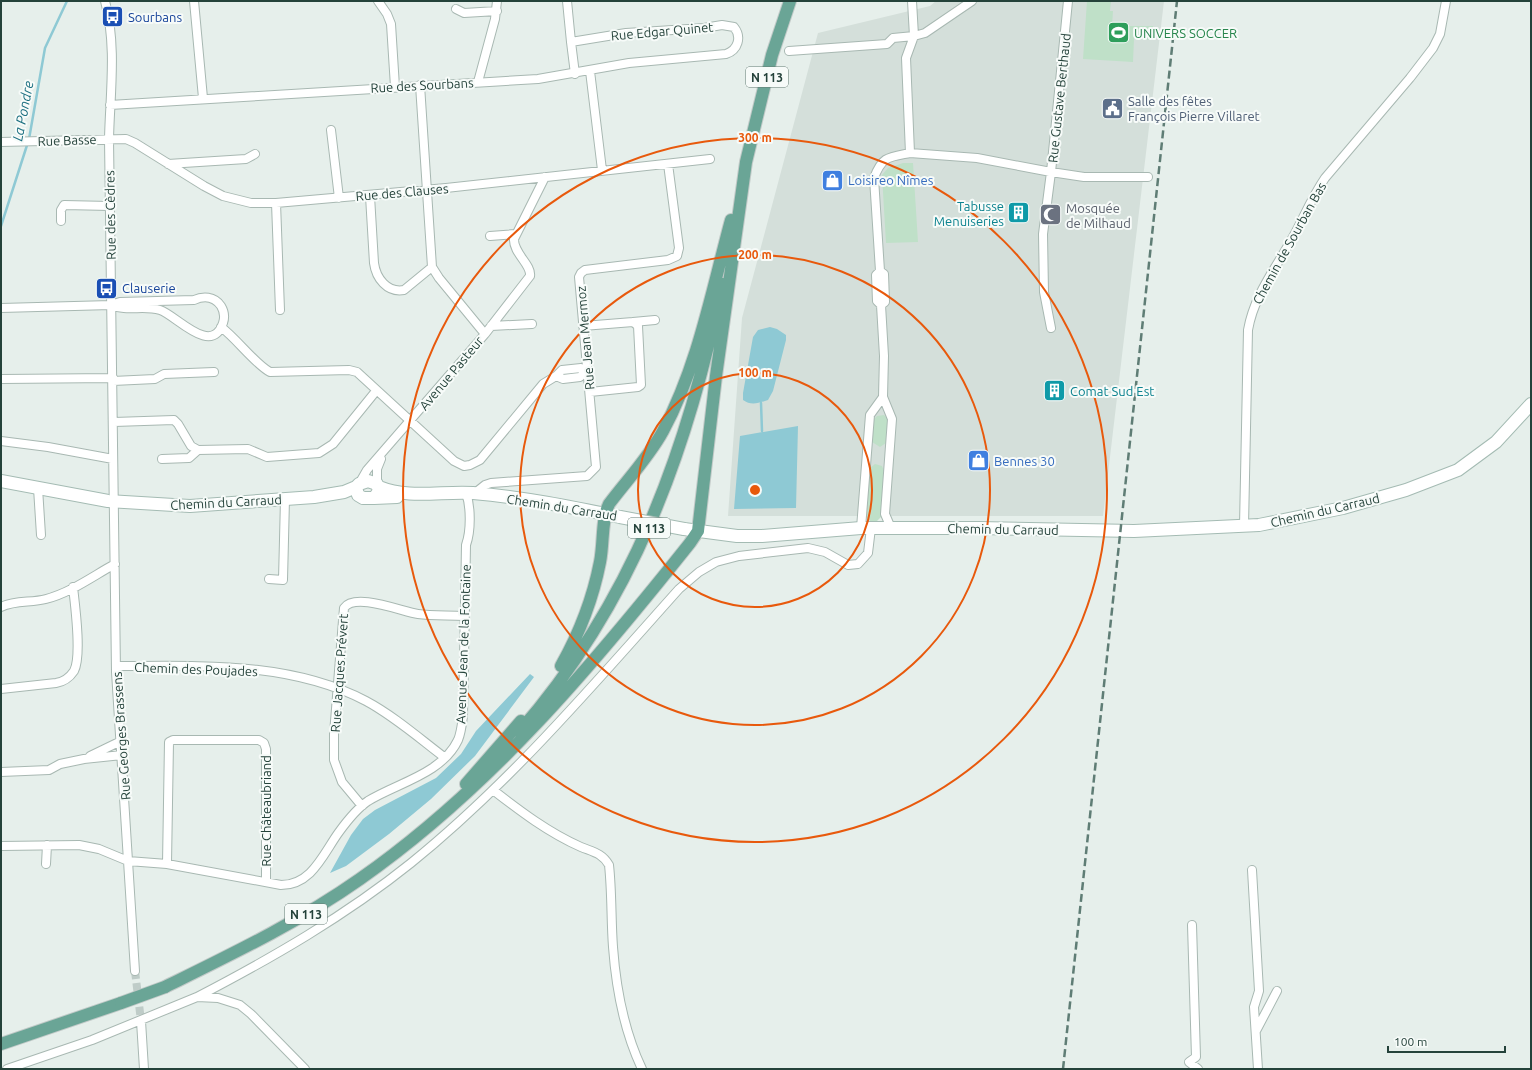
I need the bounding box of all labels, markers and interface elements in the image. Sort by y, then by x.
bus stop icon: Sourbans [99,4,125,30]
place label: Sourbans [128,10,182,24]
street label: Rue Edgar Quinet [610,20,714,43]
sports icon: UNIVERS SOCCER [1106,20,1132,46]
place label: UNIVERS SOCCER [1134,26,1237,40]
street label: Rue Gustave Berthaud [1045,33,1073,163]
road number: N 113 [746,67,788,87]
street label: Rue des Sourbans [370,75,474,95]
water label: La Pondre [9,80,37,142]
place label: Salle des fêtes François Pierre Villaret [1128,94,1260,123]
public building icon: Salle des fêtes François Pierre Villaret [1100,95,1126,121]
text: 300 m [738,131,772,144]
street label: Rue Basse [37,132,97,148]
shop icon: Loisireo Nîmes [820,167,846,193]
street label: Rue des Cèdres [102,170,118,260]
place label: Loisireo Nîmes [848,173,934,187]
street label: Chemin de Sourban Bas [1250,179,1329,306]
street label: Rue des Clauses [355,181,449,203]
place label: Tabusse Menuiseries [934,199,1004,228]
building icon: Tabusse Menuiseries [1006,200,1032,226]
place label: Mosquée de Milhaud [1066,201,1131,230]
mosque icon: Mosquée de Milhaud [1037,202,1063,228]
text: 200 m [738,248,772,261]
bus stop icon: Clauserie [94,275,120,301]
place label: Clauserie [122,281,176,295]
street label: Rue Jean Mermoz [573,285,597,391]
street label: Avenue Pasteur [416,333,486,412]
text: 100 m [738,366,772,379]
building icon: Comat Sud Est [1042,378,1068,404]
place label: Comat Sud Est [1070,384,1154,398]
shop icon: Bennes 30 [965,448,991,474]
place label: Bennes 30 [994,454,1055,468]
centre of rings [748,483,762,497]
street label: Chemin du Carraud [506,491,618,523]
street label: Chemin du Carraud [1269,491,1381,529]
street label: Chemin du Carraud [170,492,282,512]
road number: N 113 [628,518,670,538]
street label: Chemin du Carraud [947,521,1059,537]
street label: Avenue Jean de la Fontaine [453,564,473,724]
street label: Rue Jacques Prévert [328,613,350,733]
street label: Chemin des Poujades [134,660,258,678]
street label: Rue Georges Brassens [110,671,132,801]
street label: Rue Châteaubriand [259,755,273,867]
road number: N 113 [285,904,327,924]
scale bar [1388,1028,1505,1054]
text: 100 m [1394,1035,1427,1048]

